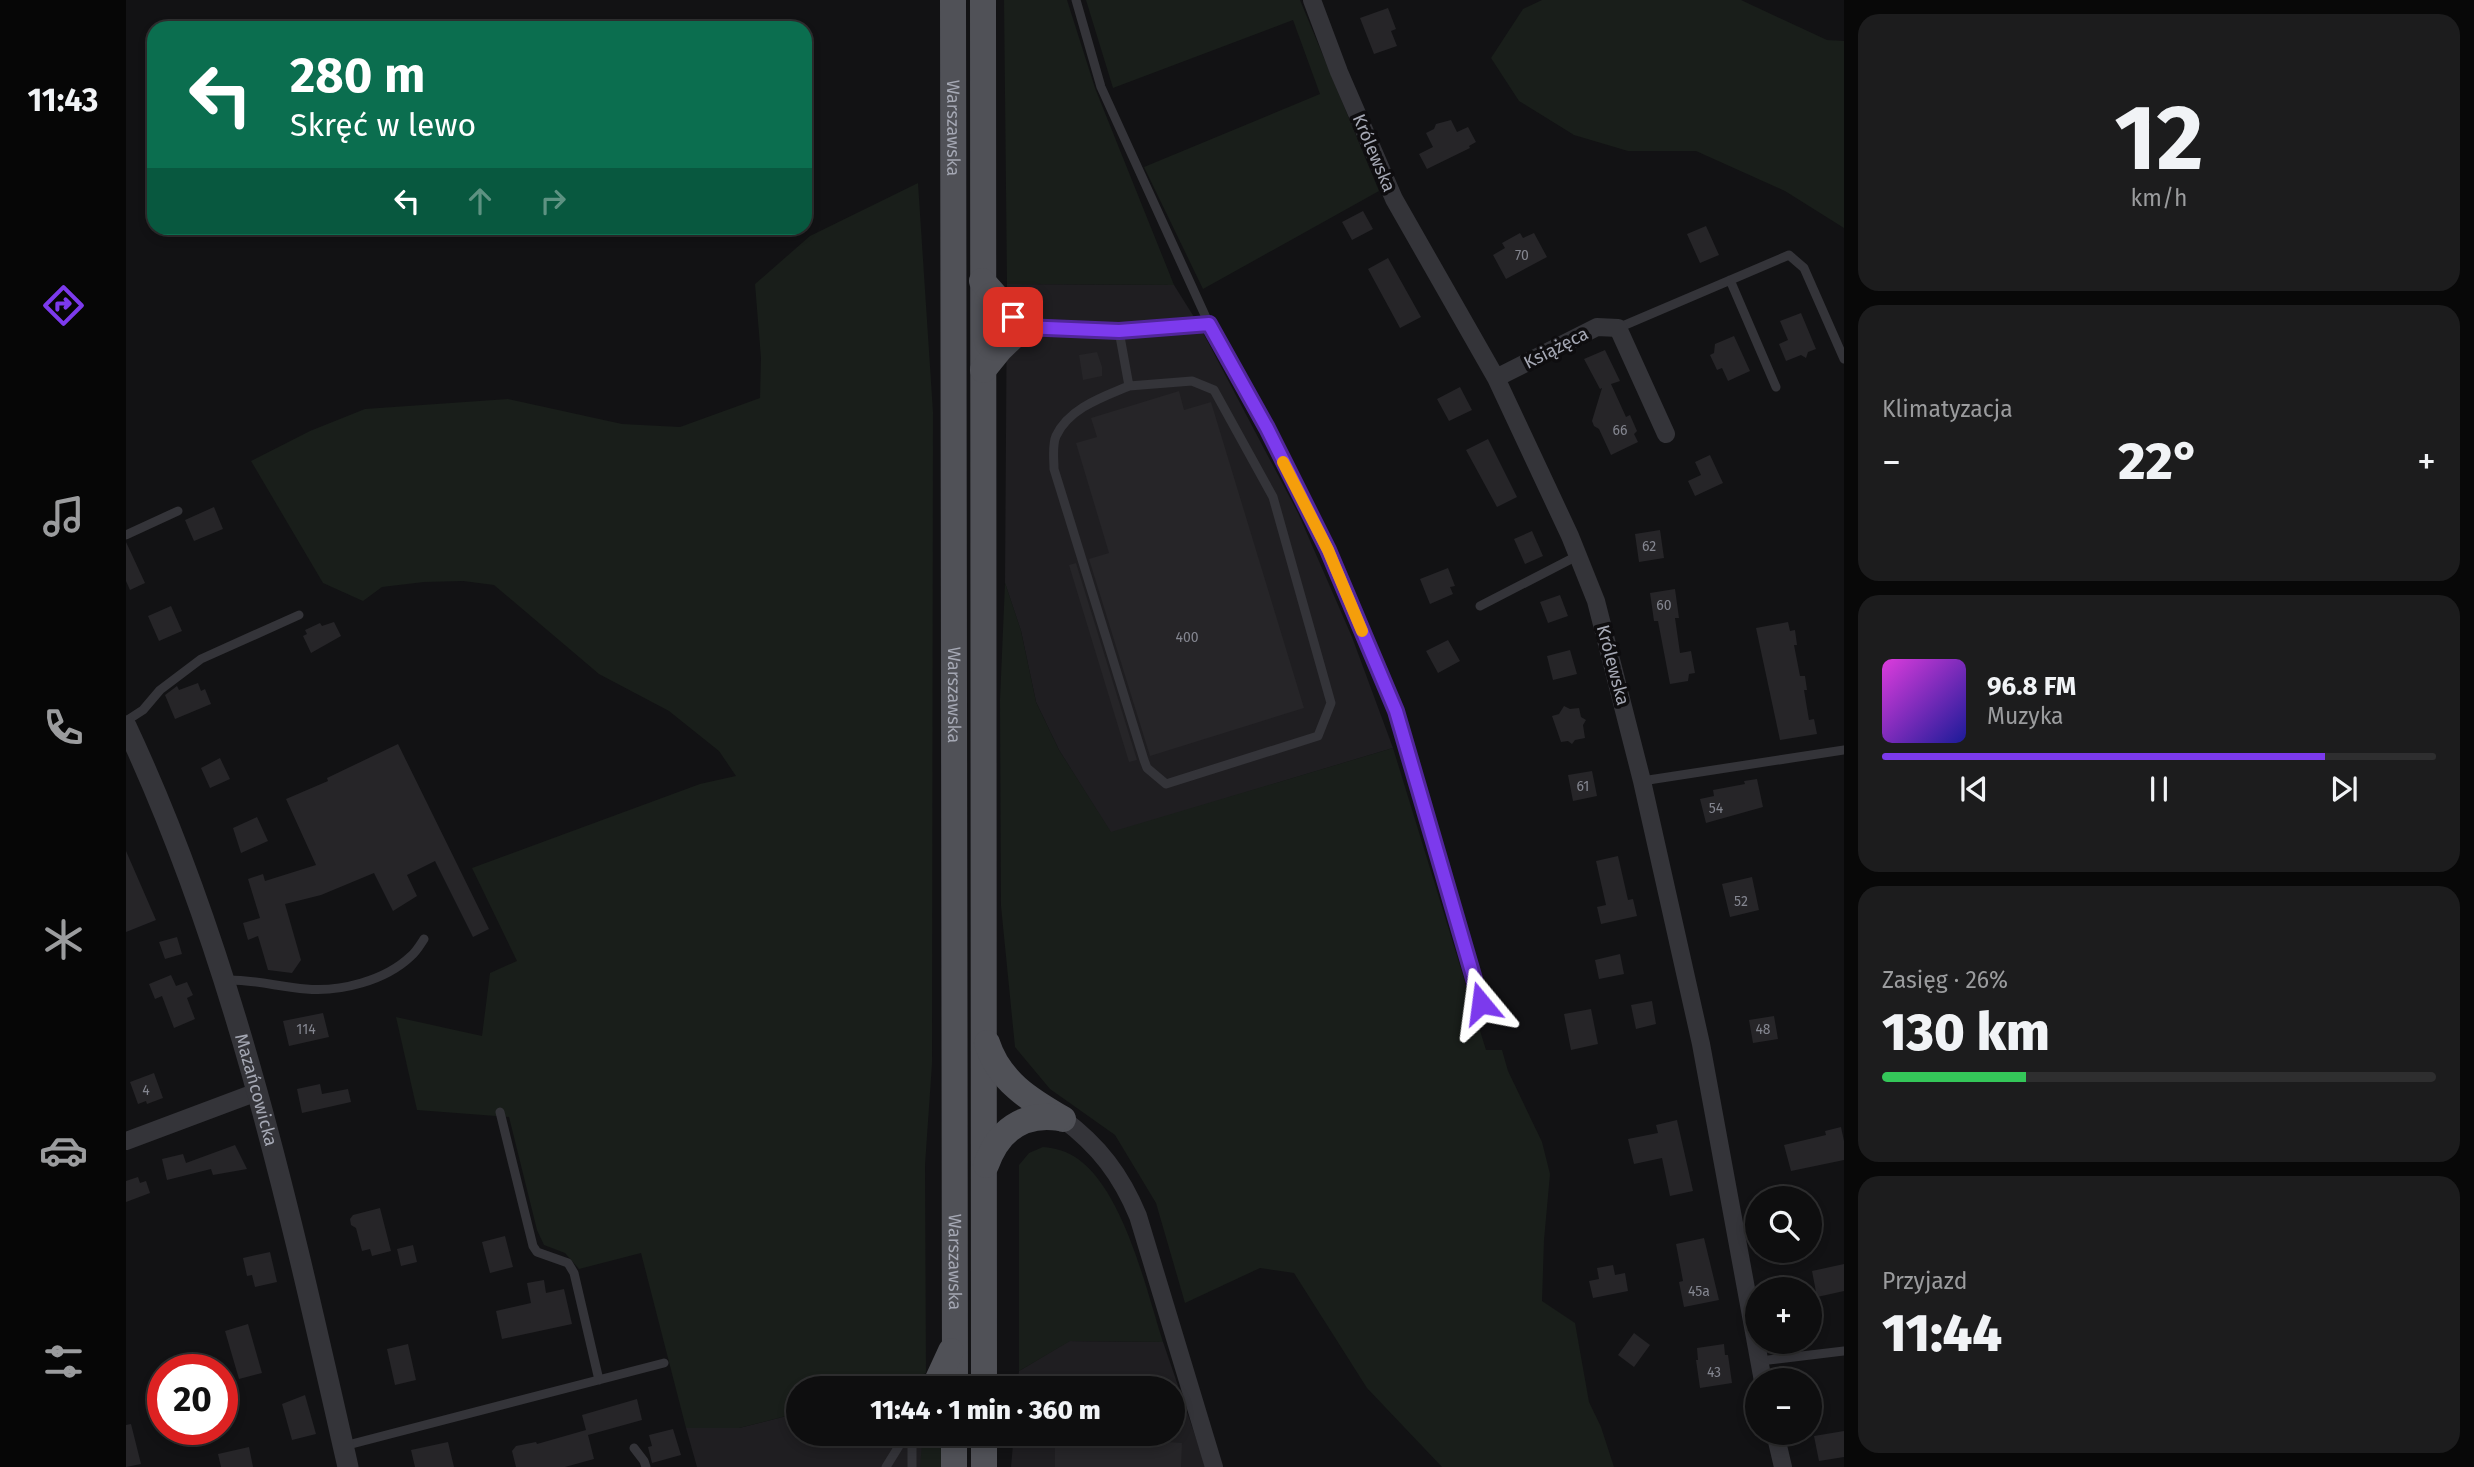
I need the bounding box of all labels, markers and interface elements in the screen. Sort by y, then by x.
text: 280 m [290,46,426,105]
icon: left [175,49,266,140]
street label: Warszawska [942,80,964,176]
text: 11:43 [28,81,98,119]
text: 12 [2114,84,2204,193]
text: Skręć w lewo [290,106,476,144]
street label: Królewska [1348,111,1400,195]
icon: left [388,182,426,220]
icon: ahead [461,182,499,220]
icon: right [534,182,572,220]
text: km/h [2131,184,2187,212]
house number: 70 [1515,247,1529,264]
icon: directions [39,281,88,330]
pin [983,287,1043,347]
icon: arrive [994,298,1032,336]
street label: Książęca [1520,322,1592,374]
text: Klimatyzacja [1882,395,2013,423]
house number: 66 [1613,422,1627,439]
text: 22° [2118,430,2200,493]
text: − [1882,439,1901,485]
text: + [2417,439,2436,485]
icon: music [39,492,88,541]
house number: 62 [1642,538,1656,555]
house number: 60 [1656,597,1672,614]
street label: Królewska [1592,622,1634,708]
house number: 400 [1175,629,1199,646]
street label: Warszawska [943,647,965,743]
text: 96.8 FM [1987,671,2076,702]
text: Muzyka [1987,702,2064,730]
icon: phone [39,703,88,752]
icon: previous [1955,770,1993,808]
icon: pause [2140,770,2178,808]
icon: next [2325,770,2363,808]
house number: 61 [1577,778,1589,795]
house number: 54 [1709,800,1724,817]
house number: 52 [1734,893,1748,910]
icon: climate [39,915,88,964]
position arrow [1444,966,1518,1040]
text: Zasięg · 26% [1882,966,2008,994]
text: 130 km [1882,1001,2050,1064]
house number: 114 [296,1021,316,1038]
house number: 48 [1755,1021,1771,1038]
street label: Mazańcowicka [230,1031,282,1149]
house number: 4 [142,1082,150,1099]
icon: car [39,1126,88,1175]
map controls [1745,1186,1822,1445]
button: search [1745,1186,1822,1263]
street label: Warszawska [944,1214,966,1310]
text: Przyjazd [1882,1267,1968,1295]
button: + [1745,1277,1822,1354]
house number: 45a [1688,1283,1710,1300]
text: 11:44 [1882,1302,2002,1365]
icon: filters [39,1337,88,1386]
speed limit sign: 20 [147,1354,238,1445]
house number: 43 [1707,1364,1721,1381]
button: − [1745,1368,1822,1445]
text: 11:44 · 1 min · 360 m [870,1395,1101,1426]

